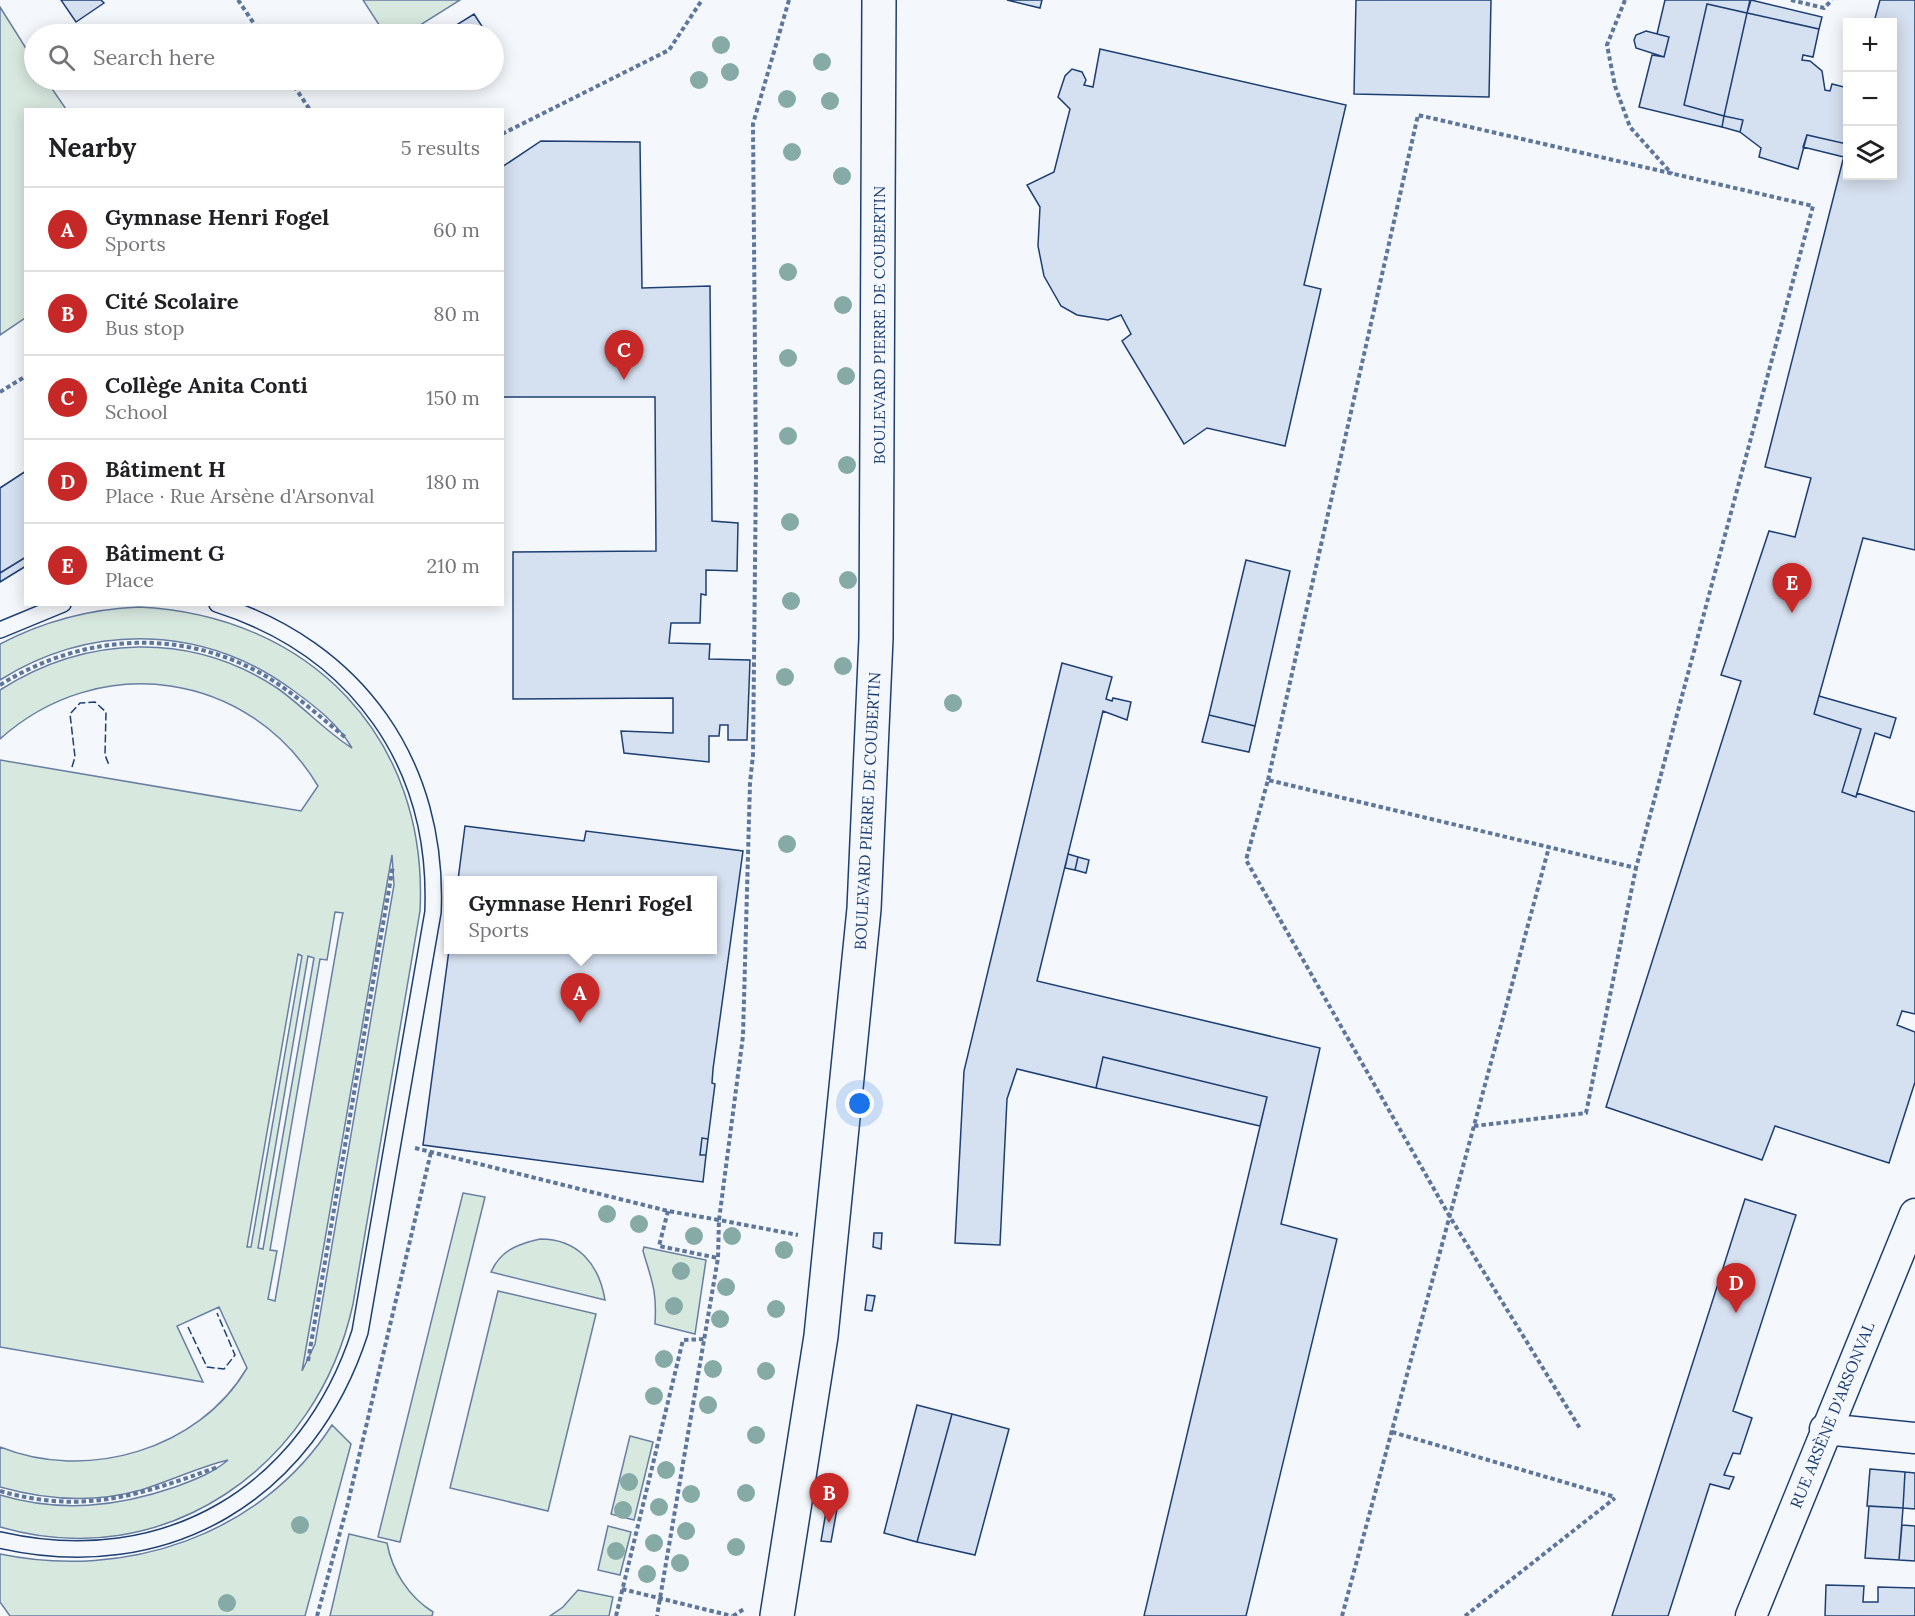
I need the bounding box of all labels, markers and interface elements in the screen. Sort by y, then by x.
map controls [1843,18,1897,180]
button: + [1843,18,1897,72]
search box [24,24,504,90]
icon: search [45,41,78,74]
text: Search here [93,43,215,71]
button: − [1843,72,1897,126]
button: layers [1843,126,1897,180]
text: Nearby [48,131,136,164]
text: 5 results [401,135,480,160]
street label: BOULEVARD PIERRE DE COUBERTIN [869,186,889,464]
text: Gymnase Henri Fogel [105,203,329,231]
text: A [61,217,74,242]
text: 60 m [433,217,480,242]
text: Sports [105,231,166,256]
text: Cité Scolaire [105,287,239,315]
text: B [61,301,74,326]
text: 80 m [433,301,480,326]
text: Bus stop [105,315,184,340]
pin: C [604,330,644,380]
text: Collège Anita Conti [105,371,308,399]
text: C [61,385,74,410]
text: 150 m [426,385,480,410]
text: School [105,399,168,424]
text: Bâtiment H [105,455,226,483]
text: D [60,469,75,494]
text: 180 m [426,469,480,494]
text: Place · Rue Arsène d'Arsonval [105,483,375,508]
text: Bâtiment G [105,539,225,567]
text: E [61,553,74,578]
text: 210 m [426,553,480,578]
pin: E [1772,564,1812,613]
text: Place [105,567,154,592]
street label: BOULEVARD PIERRE DE COUBERTIN [850,672,884,950]
popup [444,876,717,954]
text: Gymnase Henri Fogel [468,889,693,917]
text: Sports [468,917,529,942]
pin: A [560,974,600,1023]
your location [845,1089,874,1118]
pin: D [1716,1264,1756,1313]
street label: RUE ARSÈNE D'ARSONVAL [1785,1319,1879,1511]
pin: B [810,1474,848,1523]

